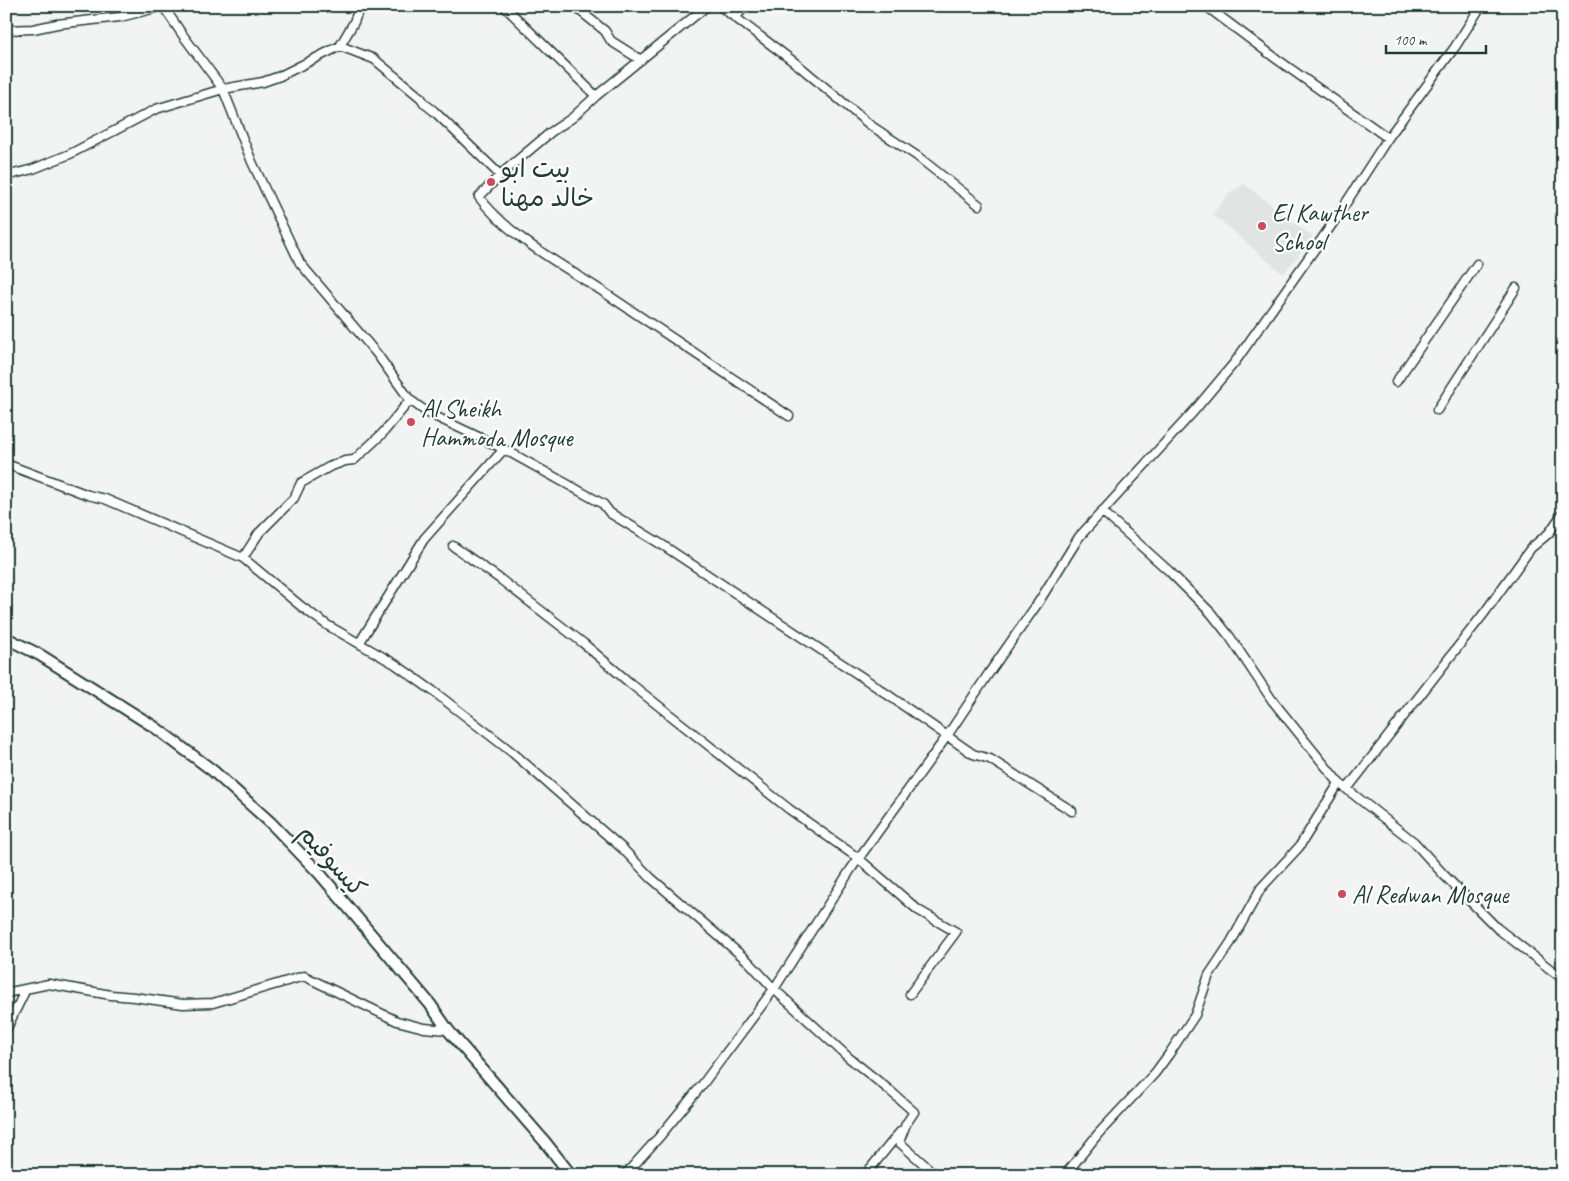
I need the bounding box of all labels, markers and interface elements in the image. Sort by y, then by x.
scale bar [1386,22,1486,54]
text: 100 m [1394,31,1428,50]
place label: بيت ابو خالد مهنا [499,153,594,214]
marker: بيت ابو خالد مهنا [485,176,497,188]
place label: El Kawther School [1272,197,1370,258]
marker: El Kawther School [1256,220,1268,232]
place label: Al Sheikh Hammoda Mosque [421,393,574,454]
marker: Al Sheikh Hammoda Mosque [405,416,417,428]
street label: كيسوفيم [290,817,373,905]
place label: Al Redwan Mosque [1352,879,1510,911]
marker: Al Redwan Mosque [1336,888,1348,900]

